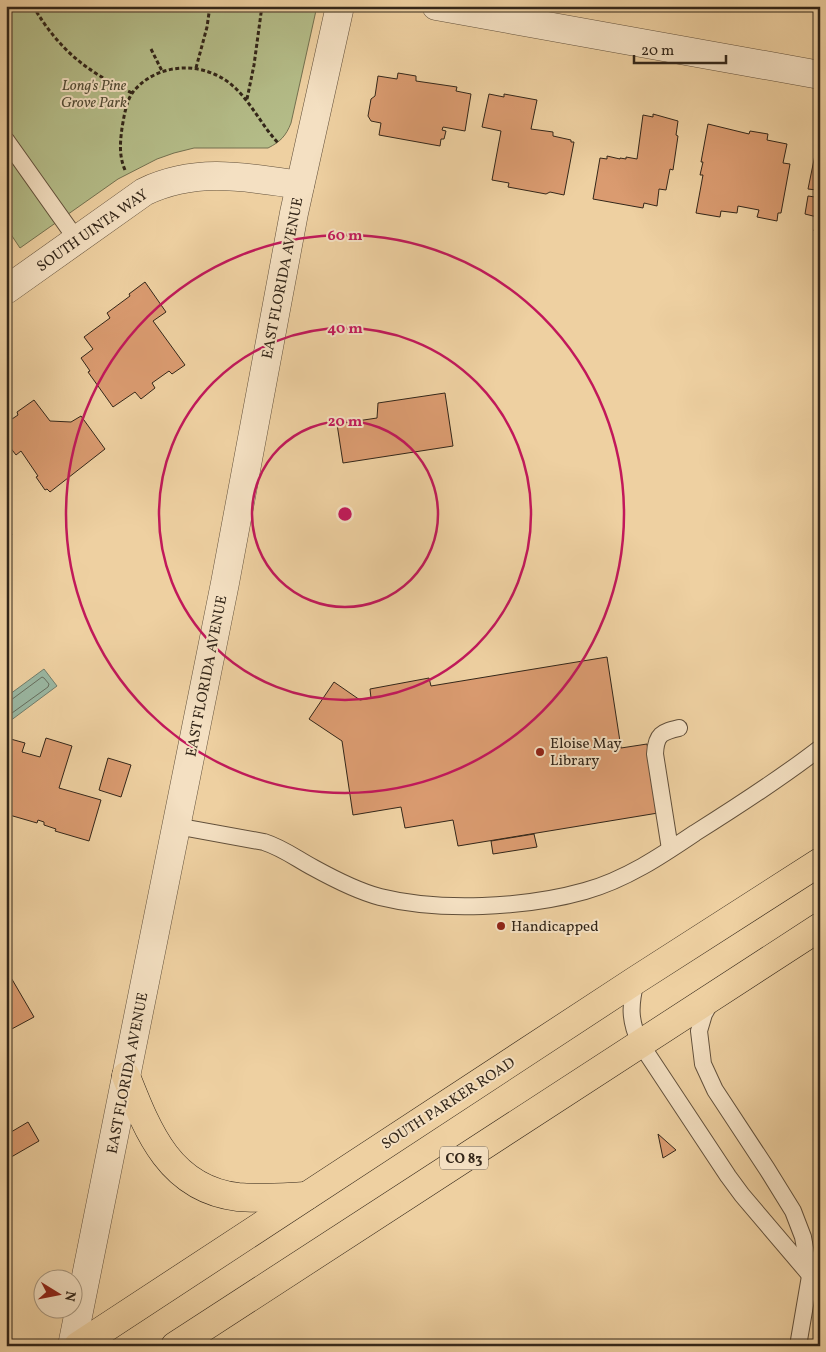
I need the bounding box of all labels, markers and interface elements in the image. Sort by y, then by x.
scale bar [634,32,726,64]
text: 20 m [641,41,674,62]
park label: Long's Pine Grove Park [61,76,127,114]
street label: SOUTH UINTA WAY [33,185,153,278]
street label: EAST FLORIDA AVENUE [258,196,309,361]
text: 60 m [328,226,363,247]
text: 40 m [327,319,363,340]
text: 20 m [328,412,363,433]
centre of rings [336,505,354,523]
street label: EAST FLORIDA AVENUE [182,594,233,759]
place label: Eloise May Library [550,734,622,772]
marker: Eloise May Library [534,746,546,758]
place label: Handicapped [511,917,599,938]
marker: Handicapped [495,920,507,932]
street label: EAST FLORIDA AVENUE [103,991,154,1156]
street label: SOUTH PARKER ROAD [378,1053,520,1155]
road number: CO 83 [440,1146,488,1170]
north arrow [32,1270,82,1320]
text: N [59,1289,80,1303]

